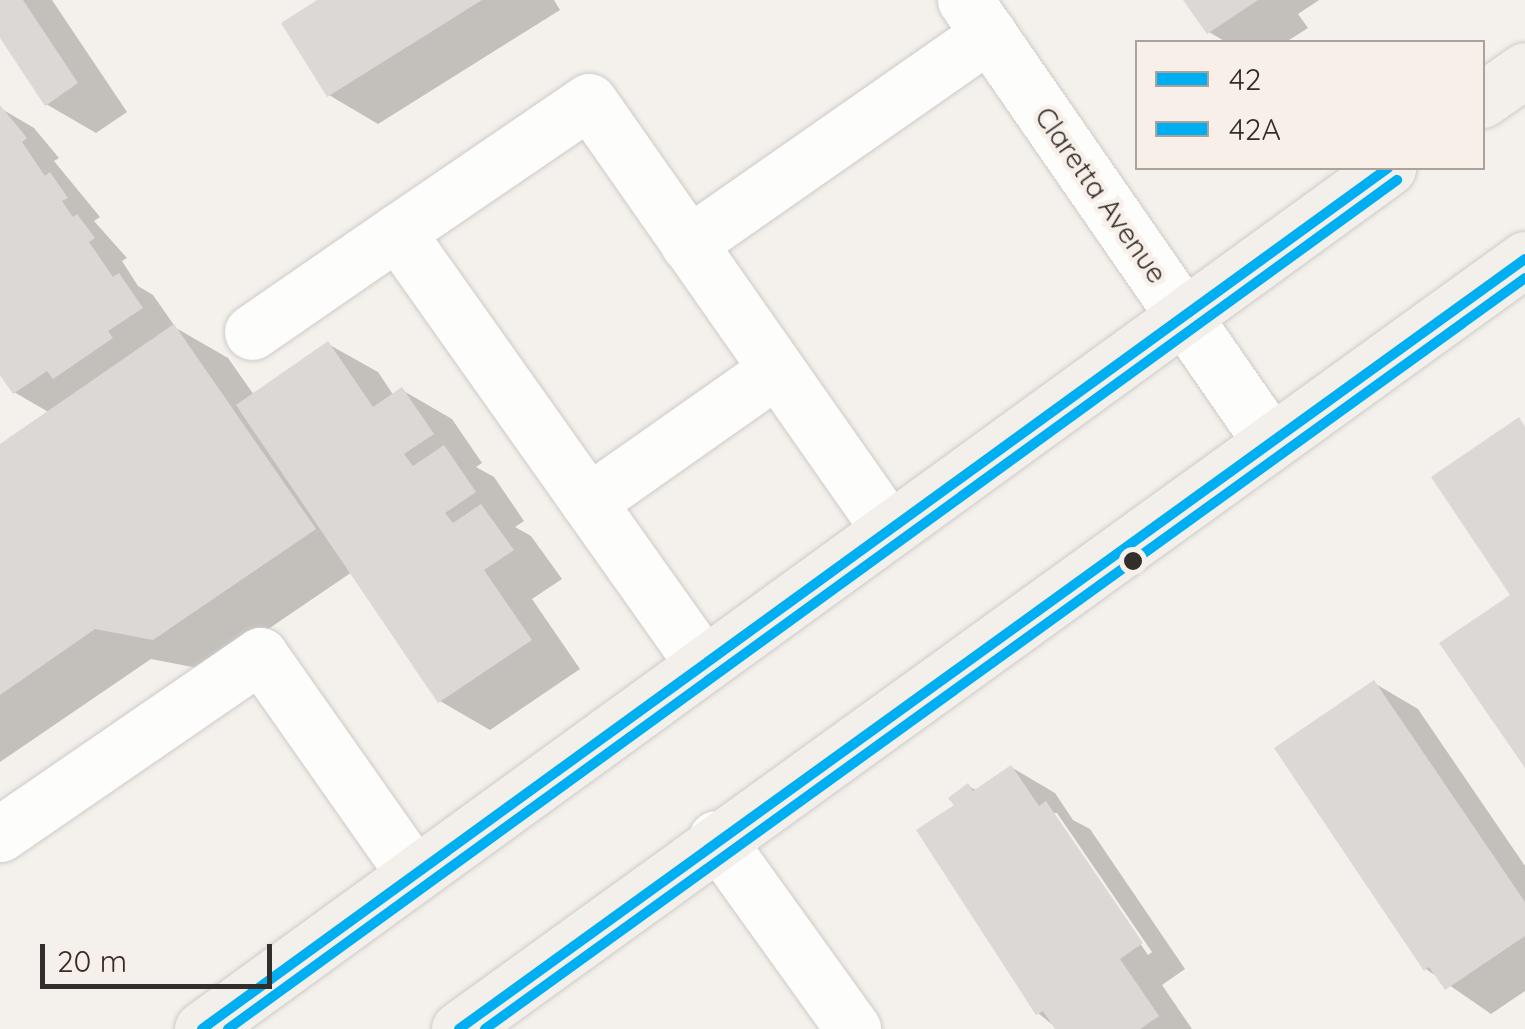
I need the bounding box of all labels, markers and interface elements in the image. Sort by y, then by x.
legend [1135,40,1485,170]
text: 42 [1229,60,1261,98]
street label: Claretta Avenue [1028,101,1174,289]
text: 42A [1229,110,1281,148]
unlabelled marker [1123,551,1143,571]
scale bar [45,924,278,986]
text: 20 m [57,942,127,980]

